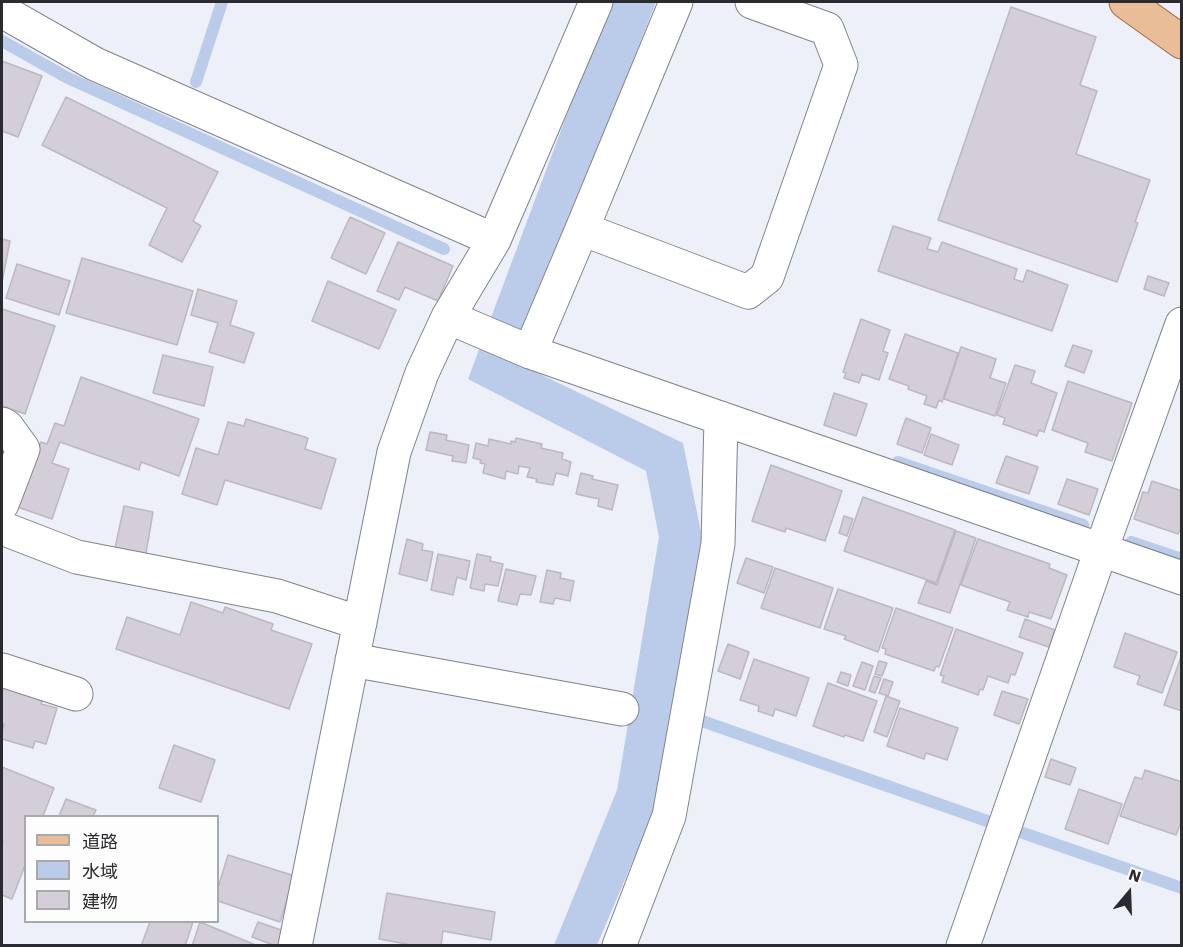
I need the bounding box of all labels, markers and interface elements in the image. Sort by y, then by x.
legend [24,815,219,923]
text: 道路 [82,831,118,852]
text: 水域 [82,861,118,882]
north arrow [1099,863,1159,923]
text: N [1126,865,1144,886]
text: 建物 [82,891,118,912]

